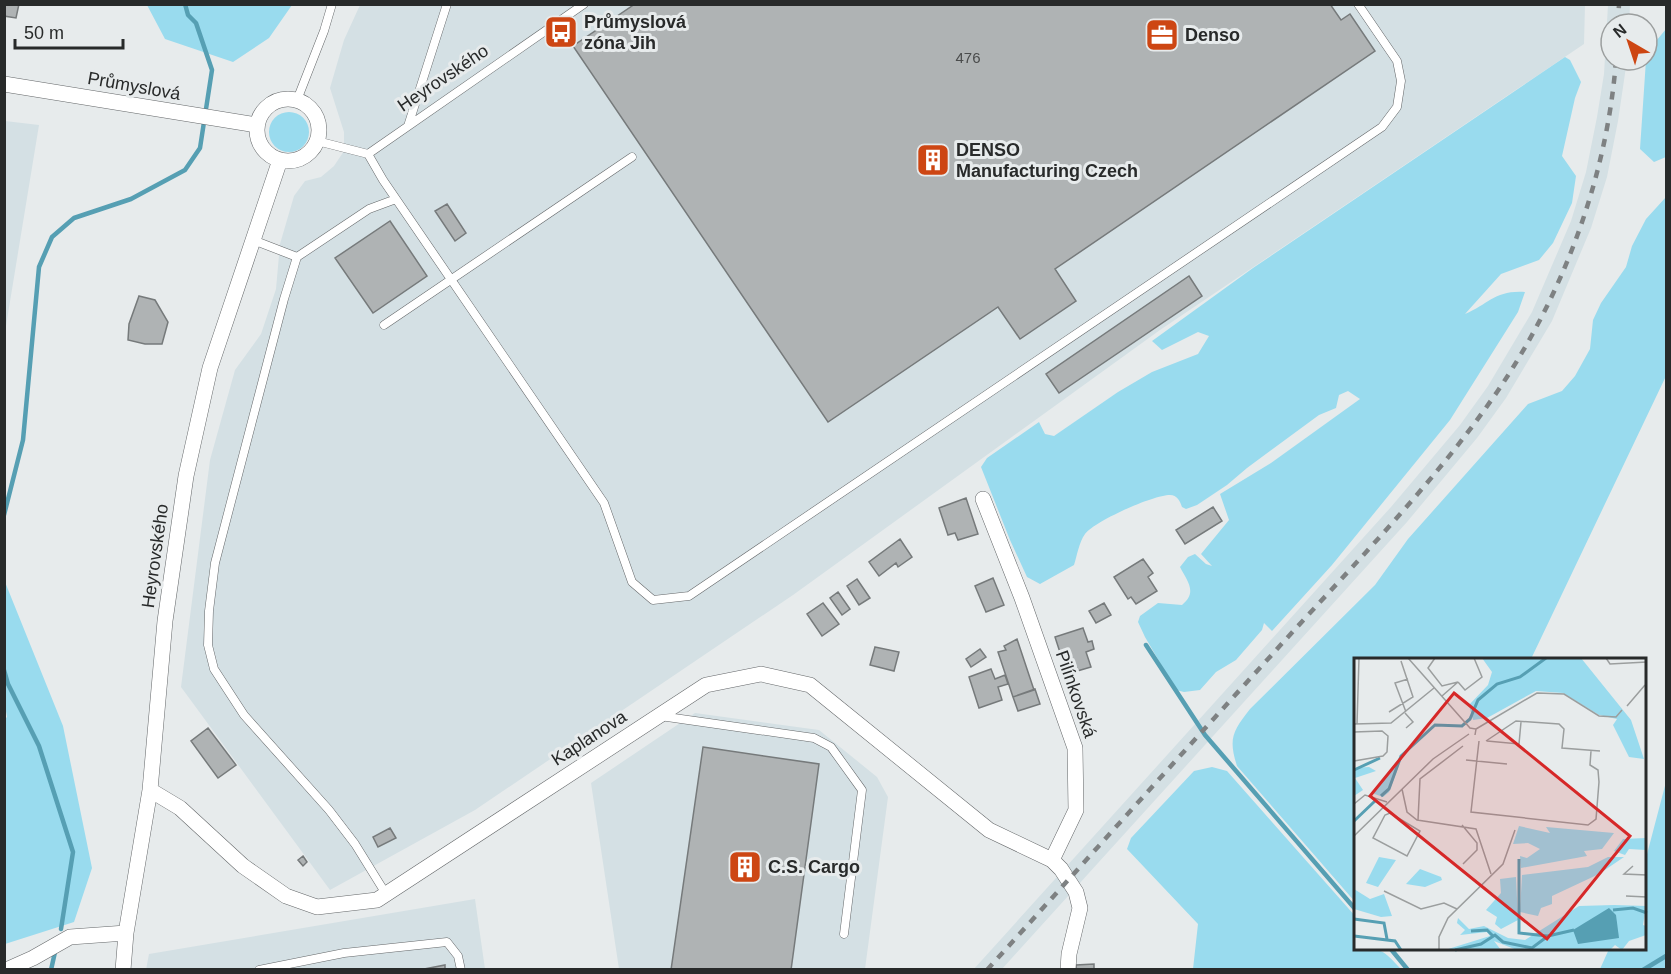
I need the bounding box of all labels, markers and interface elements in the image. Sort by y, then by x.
scale bar [15,12,123,50]
place label: Průmyslová zóna Jih [584,12,687,53]
north arrow [1599,12,1659,72]
bus stop icon: Průmyslová zóna Jih [543,14,579,50]
office icon: Denso [1144,17,1180,53]
text: N [1610,20,1630,41]
text: 50 m [24,23,64,43]
place label: Denso [1185,25,1240,45]
street label: Heyrovského [394,40,492,116]
house number: 476 [955,49,981,66]
street label: Průmyslová [86,68,183,104]
place label: DENSO Manufacturing Czech [956,140,1138,181]
building icon: DENSO Manufacturing Czech [915,142,951,178]
street label: Heyrovského [138,503,172,609]
street label: Pilínkovská [1052,648,1101,741]
inset map [1354,658,1647,950]
street label: Kaplanova [548,706,631,770]
building icon: C.S. Cargo [727,849,763,885]
place label: C.S. Cargo [768,857,860,877]

